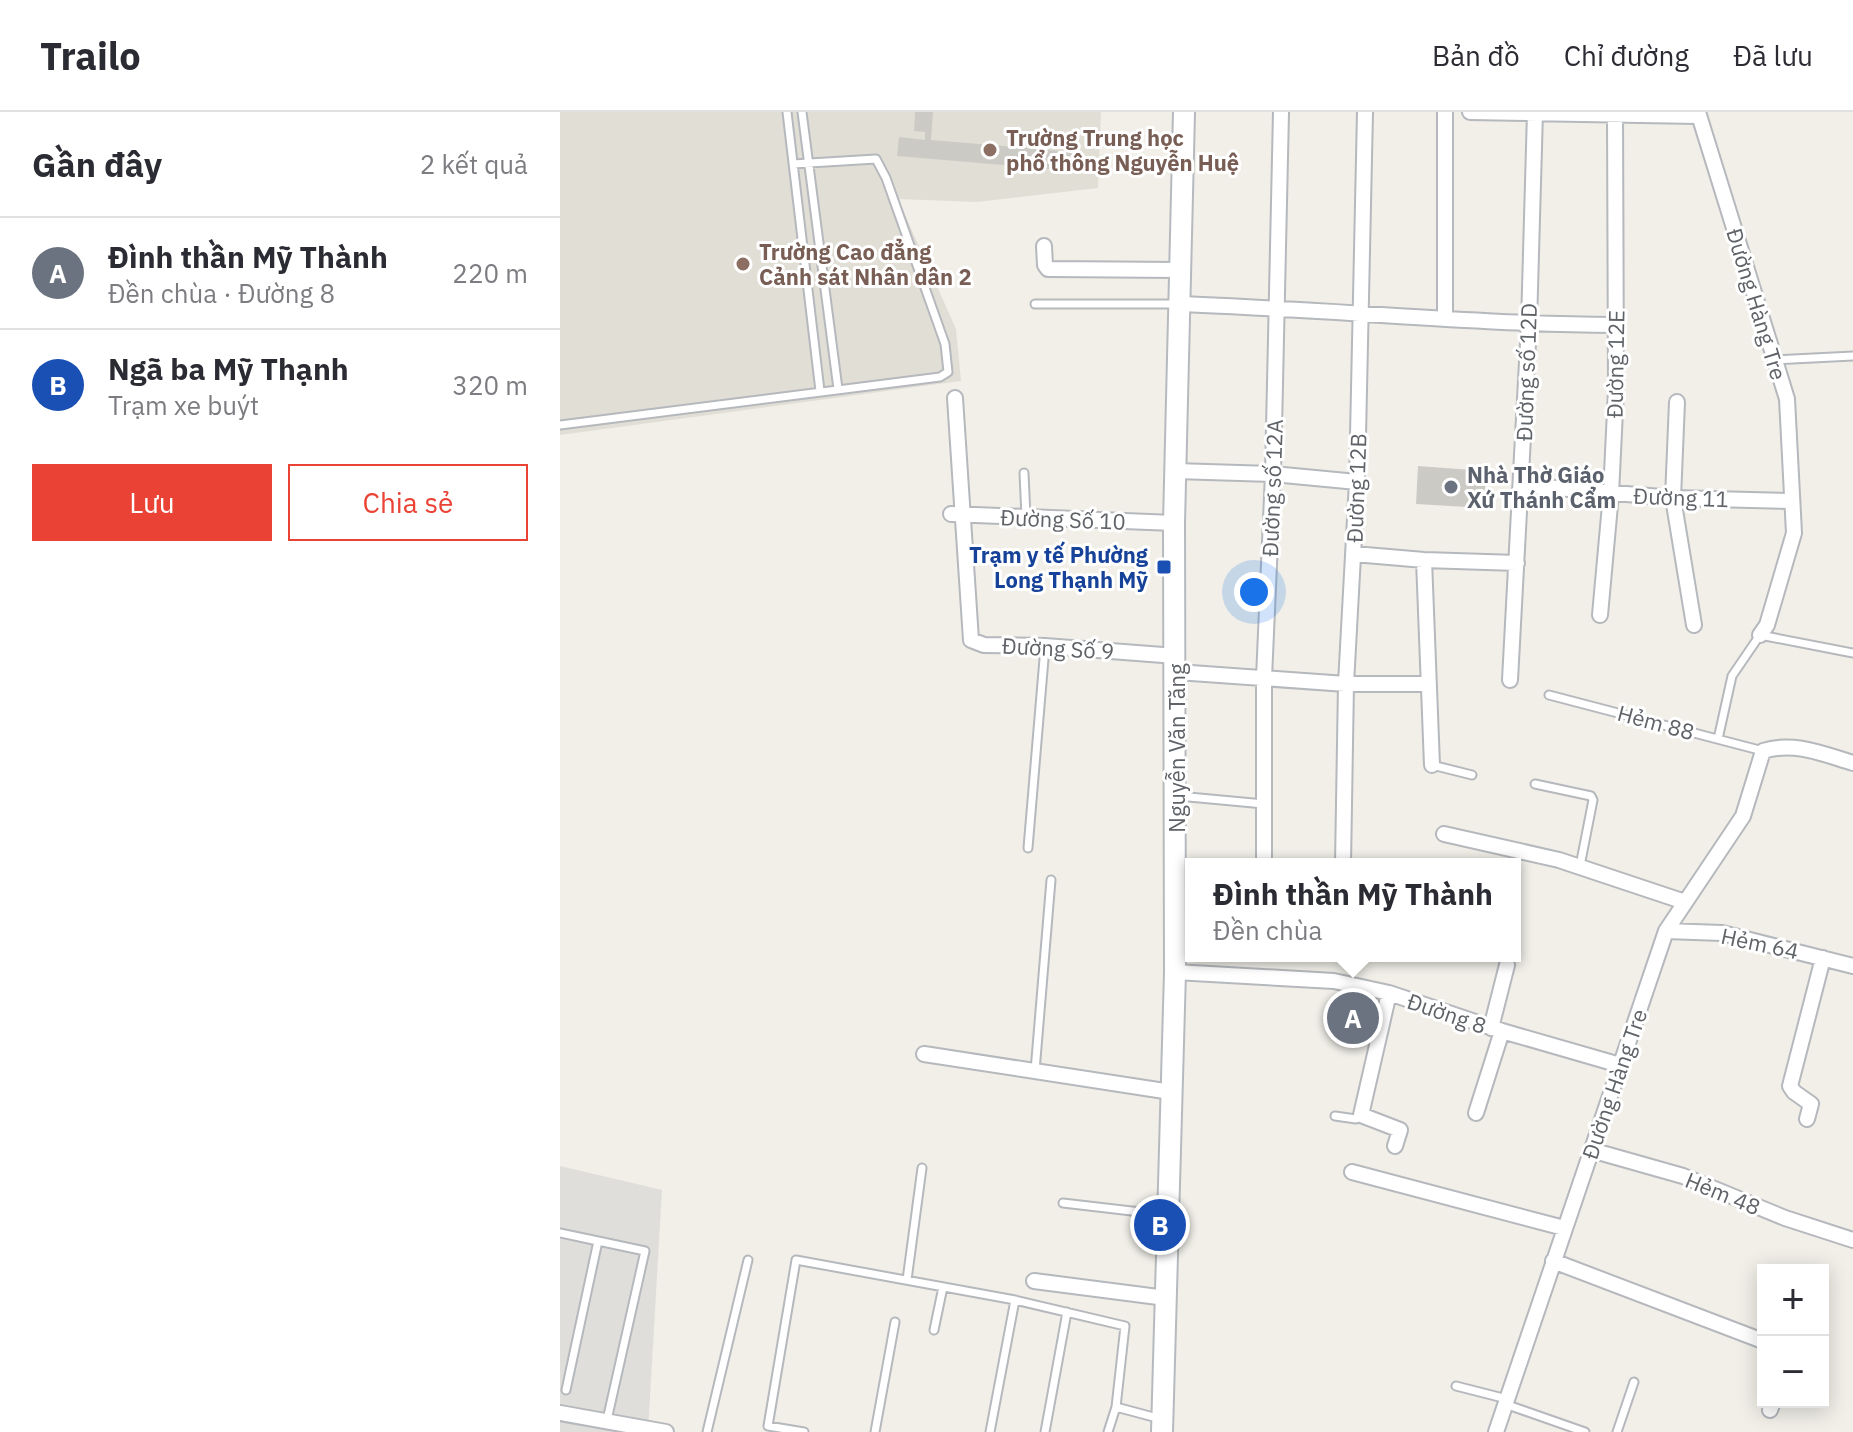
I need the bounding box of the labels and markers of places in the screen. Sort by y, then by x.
place label: Trường Trung học phổ thông Nguyễn Huệ [1006,123,1239,177]
marker: Trường Trung học phổ thông Nguyễn Huệ [981,141,999,159]
place label: Trường Cao đẳng Cảnh sát Nhân dân 2 [759,237,972,291]
marker: Trường Cao đẳng Cảnh sát Nhân dân 2 [734,255,752,273]
place label: Nhà Thờ Giáo Xứ Thánh Cẩm [1467,460,1616,514]
marker: Nhà Thờ Giáo Xứ Thánh Cẩm [1442,478,1460,496]
place label: Trạm y tế Phường Long Thạnh Mỹ [969,540,1149,594]
marker: Trạm y tế Phường Long Thạnh Mỹ [1155,558,1173,576]
pin: A [1327,988,1379,1048]
pin: B [1134,1195,1186,1255]

